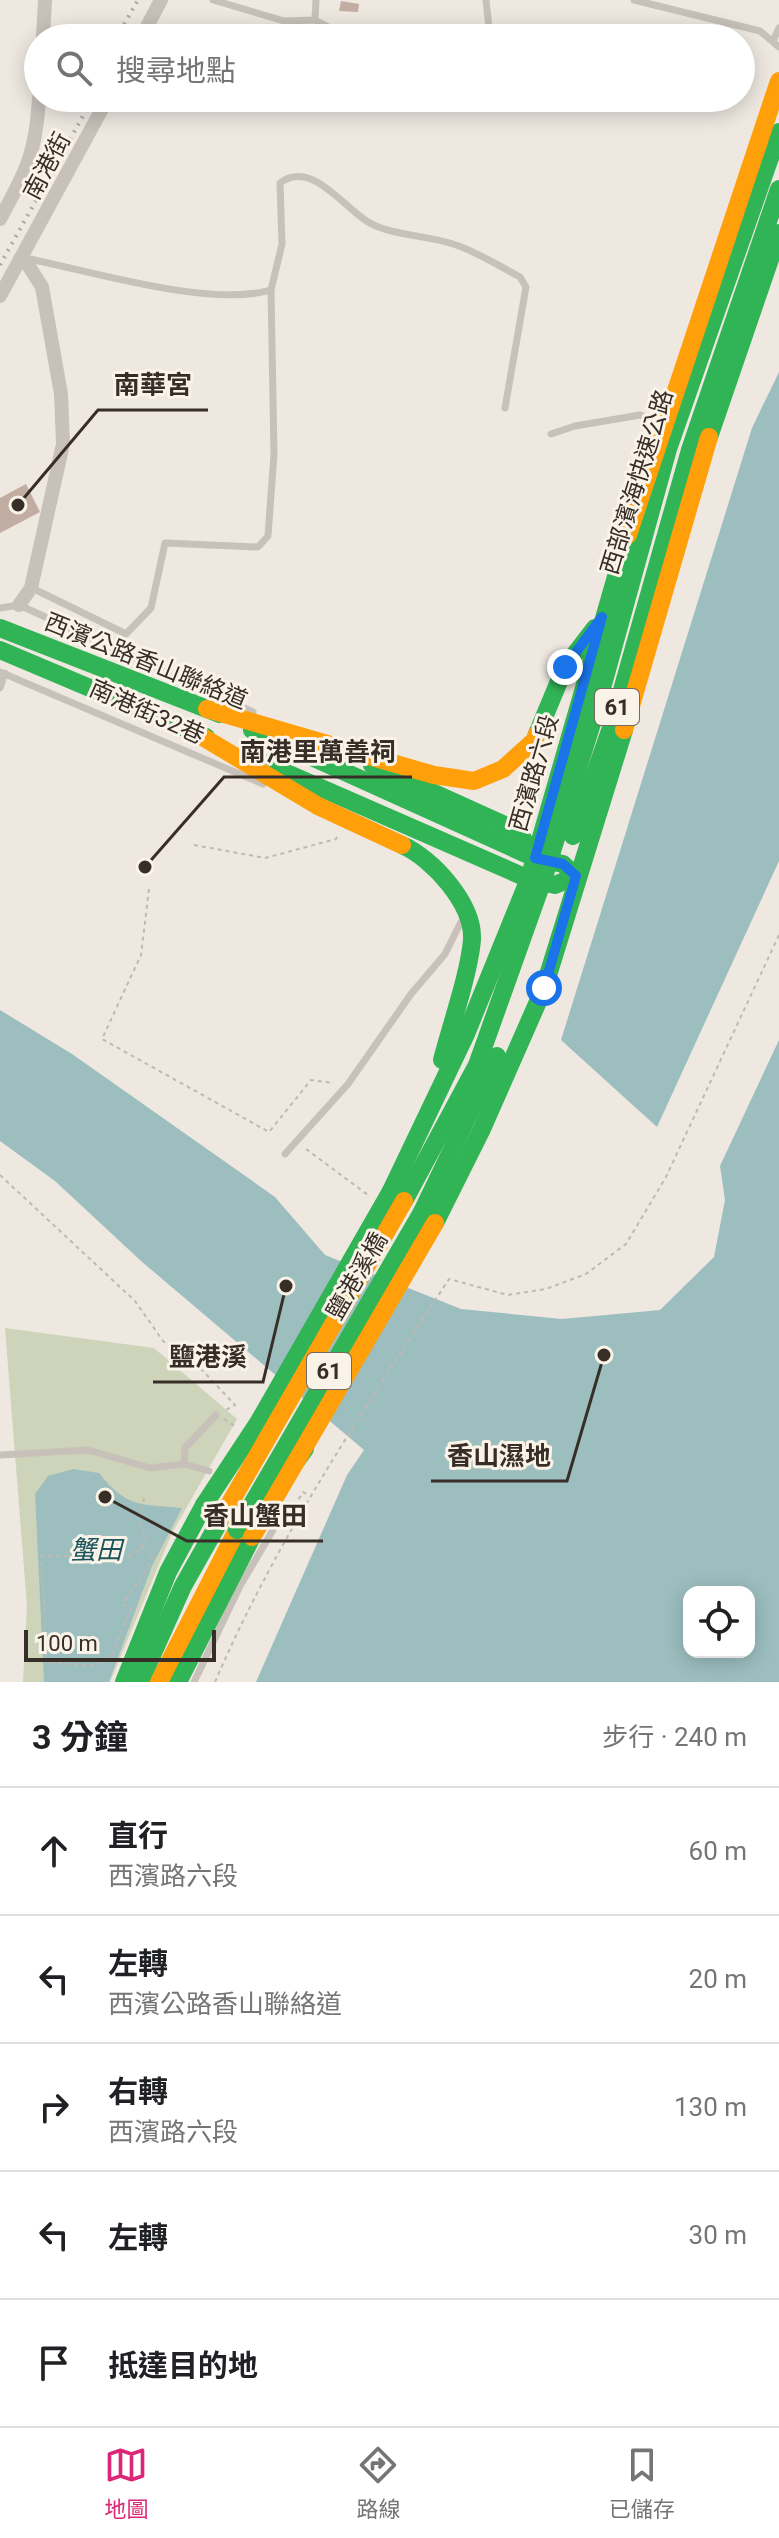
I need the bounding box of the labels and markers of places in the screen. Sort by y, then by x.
callout: 南華宮 [98,360,208,410]
callout: 南港里萬善祠 [224,727,412,777]
callout: 鹽港溪 [153,1332,263,1382]
callout: 香山濕地 [431,1431,567,1481]
callout: 香山蟹田 [187,1491,323,1541]

